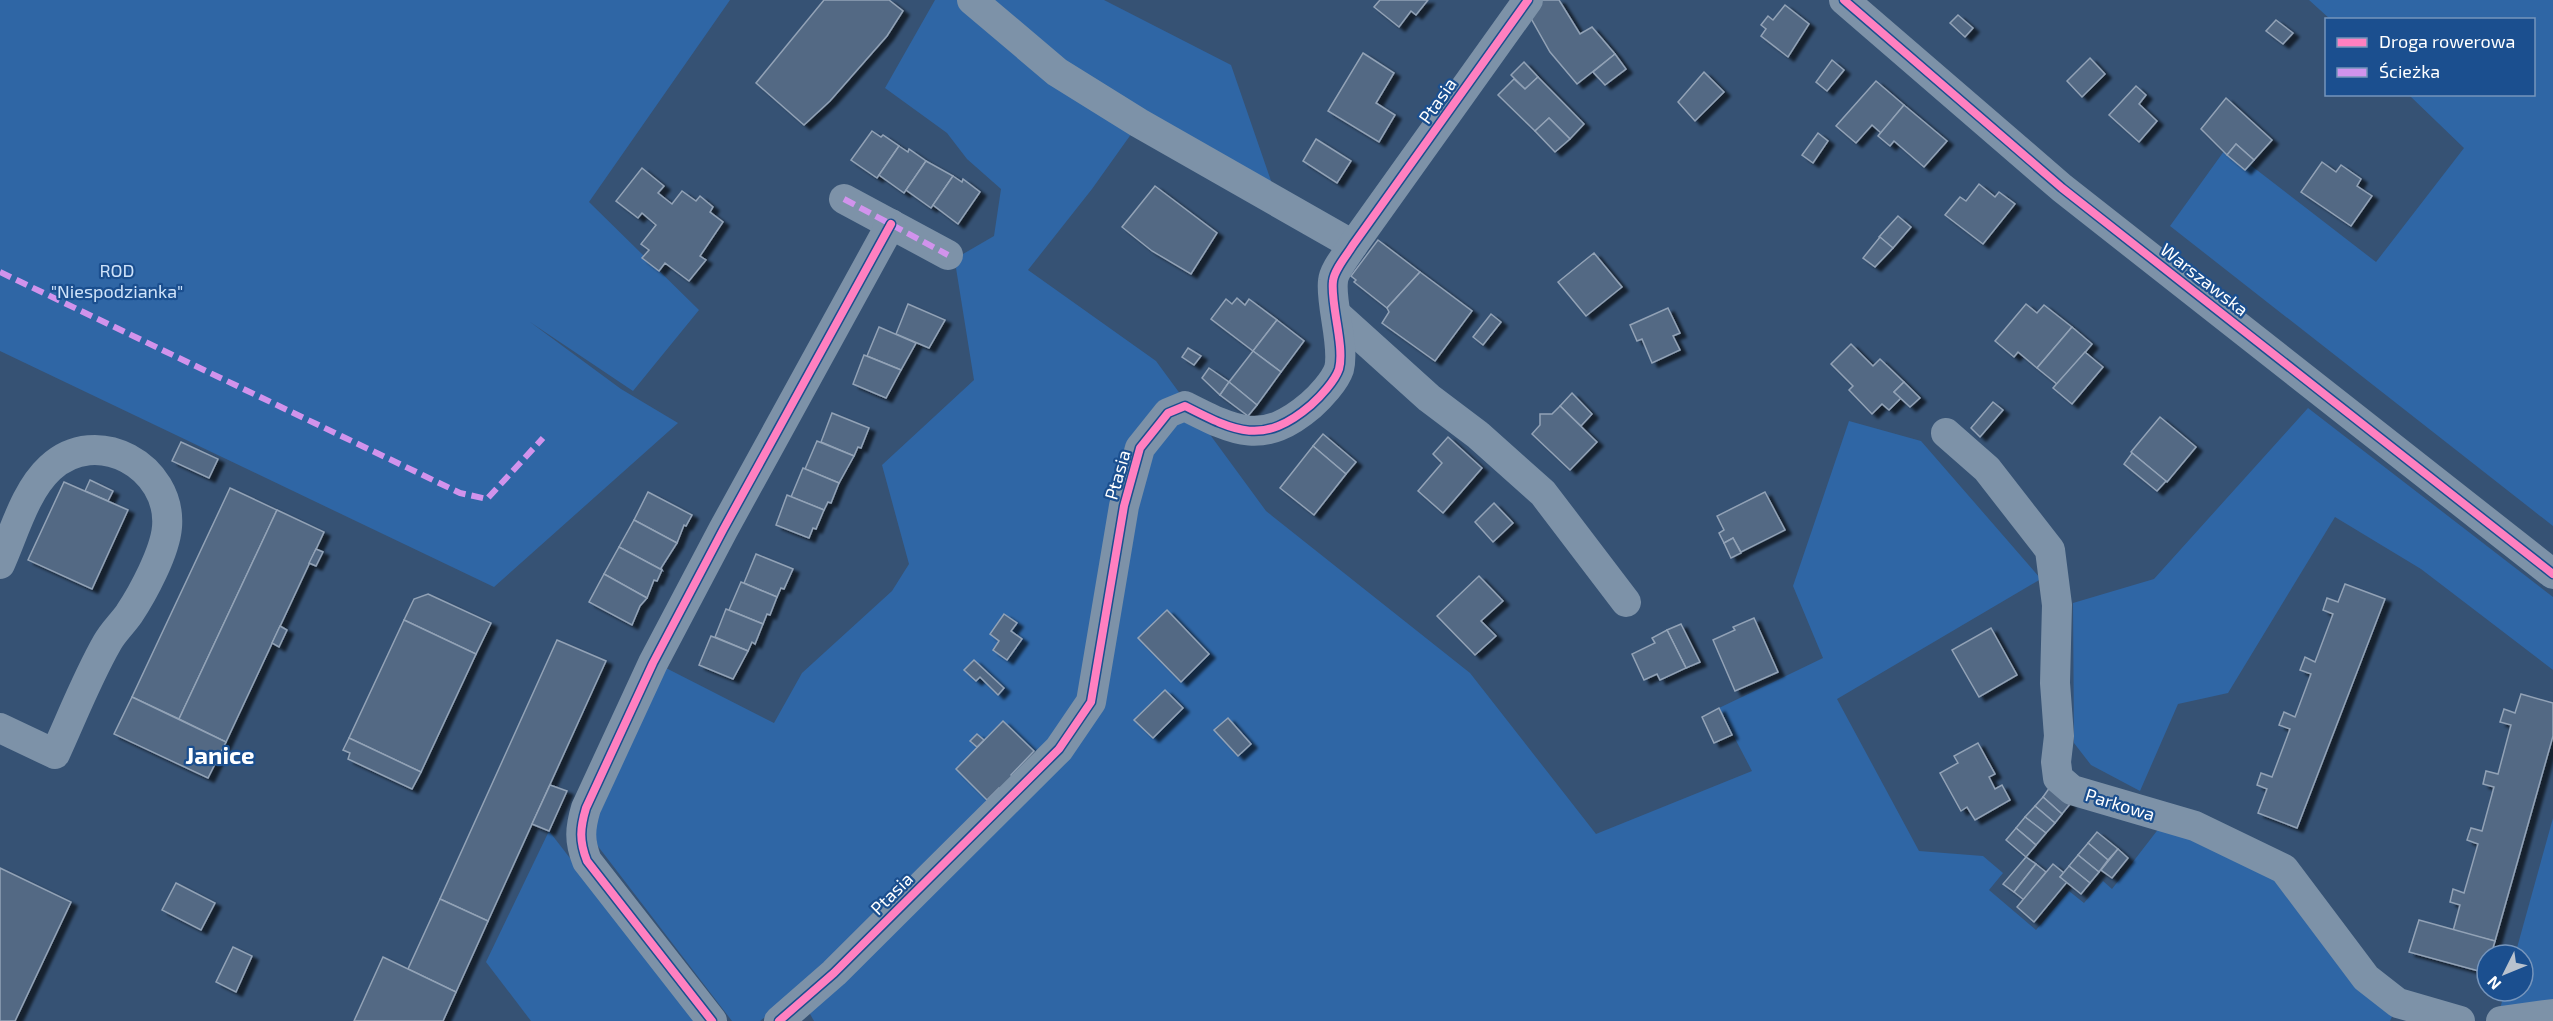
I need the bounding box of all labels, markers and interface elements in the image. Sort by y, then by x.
legend [2325,18,2535,96]
text: Droga rowerowa [2379,30,2515,52]
text: Ścieżka [2379,60,2440,82]
street label: Ptasia [1414,73,1461,128]
street label: Warszawska [2156,238,2253,320]
park label: ROD "Niespodzianka" [51,259,183,302]
street label: Ptasia [1099,447,1135,502]
district label: Janice [185,740,255,769]
street label: Parkowa [2083,783,2158,825]
street label: Ptasia [866,868,917,919]
north arrow [2475,943,2535,1003]
text: N [2483,973,2505,994]

